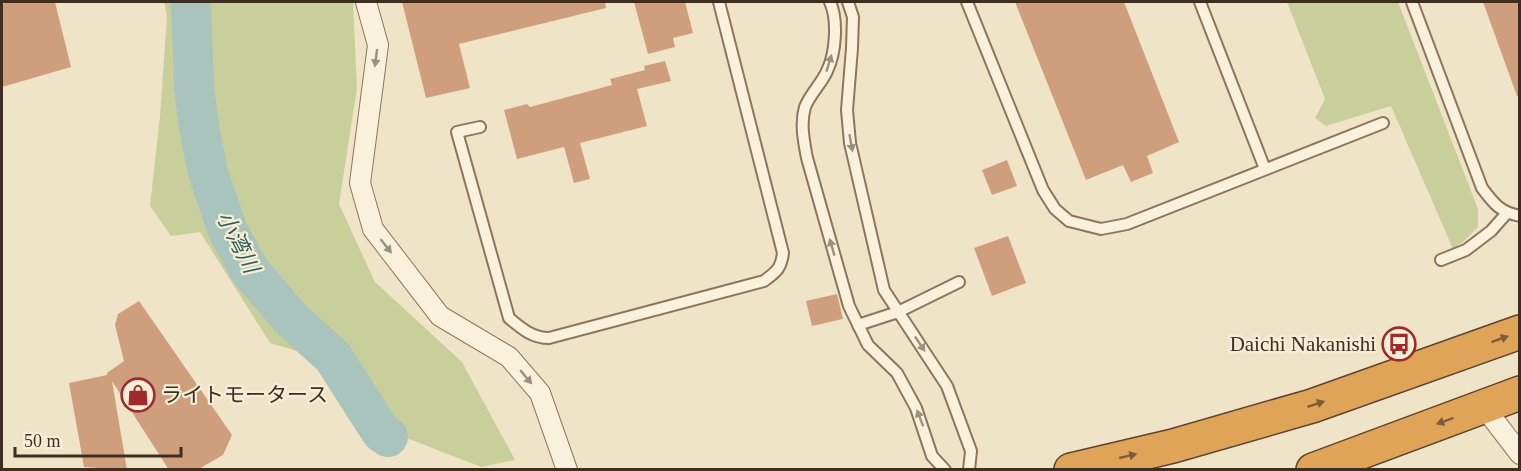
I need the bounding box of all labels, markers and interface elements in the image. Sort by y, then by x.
one-way arrow [372,49,381,68]
one-way arrow [825,54,834,72]
one-way arrow [847,133,856,152]
water label: 小湾川 [212,207,265,279]
one-way arrow [379,238,392,254]
one-way arrow [827,238,836,256]
bus stop icon: Daichi Nakanishi [1381,326,1417,362]
place label: Daichi Nakanishi [1230,332,1376,356]
one-way arrow [1491,334,1509,344]
one-way arrow [914,336,926,352]
one-way arrow [519,369,532,384]
shop icon: ライトモータース [120,377,156,413]
place label: ライトモータース [161,383,328,407]
one-way arrow [1307,399,1325,409]
one-way arrow [914,409,924,427]
one-way arrow [1436,417,1454,426]
scale bar [15,420,182,458]
text: 50 m [24,431,61,451]
one-way arrow [1119,451,1137,461]

